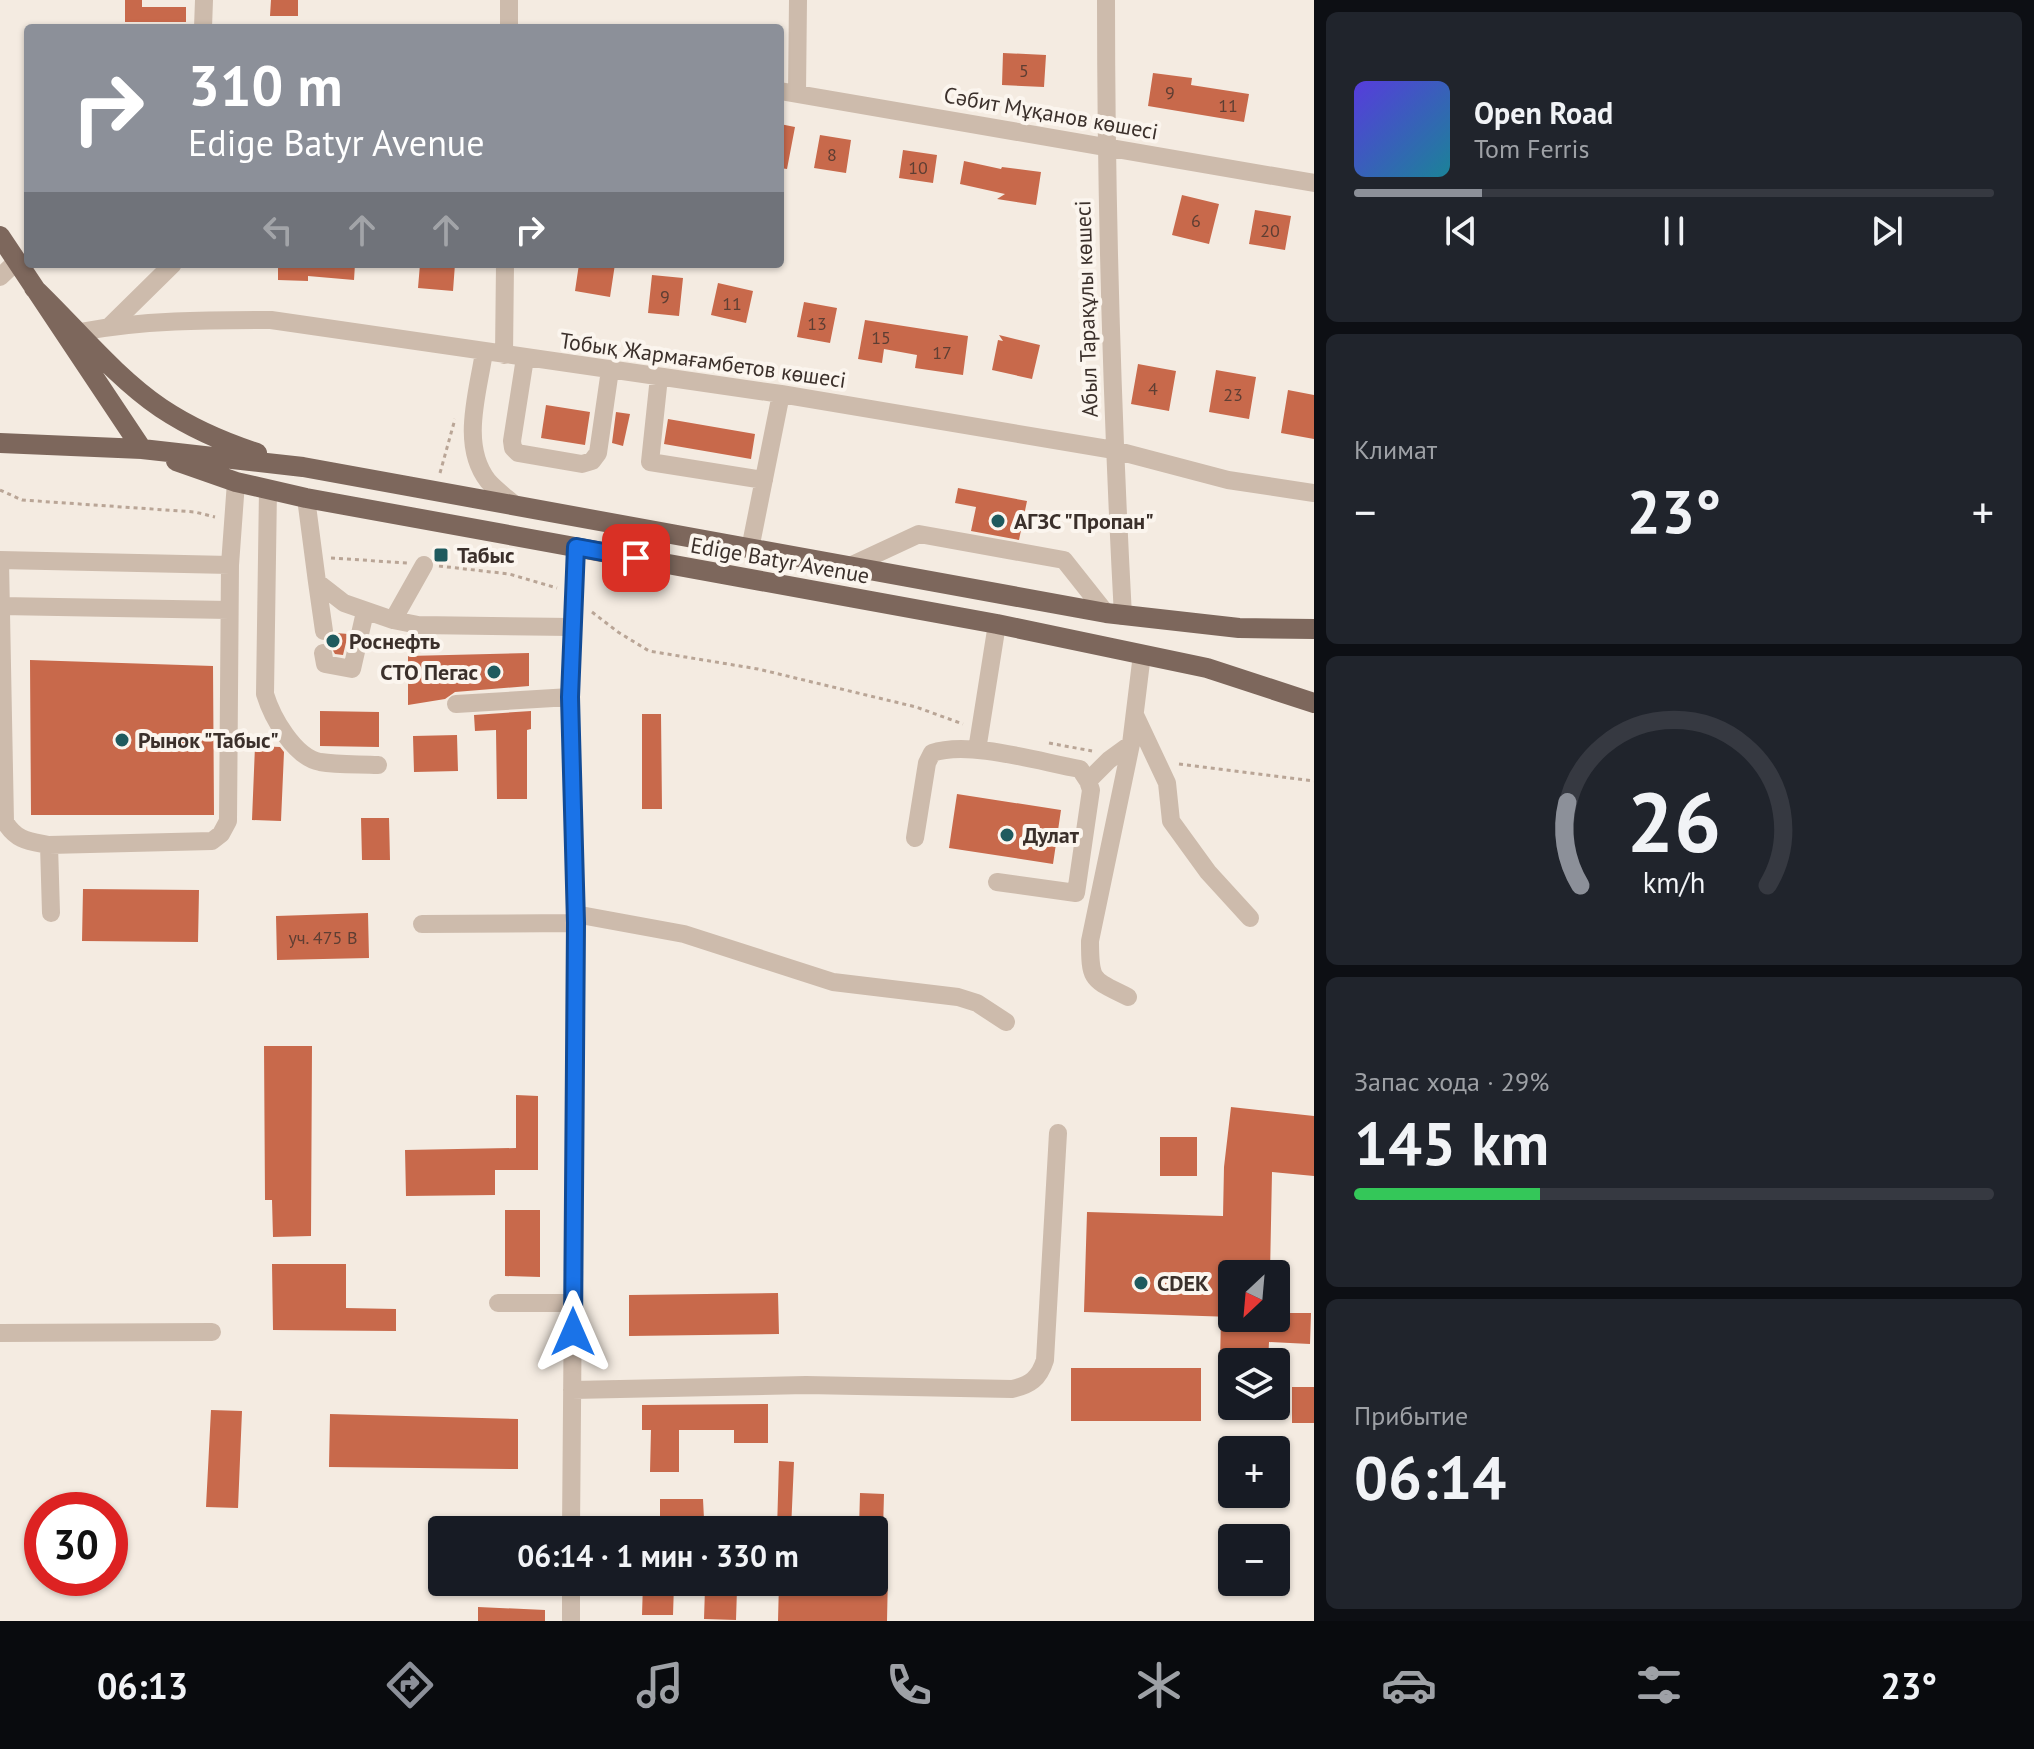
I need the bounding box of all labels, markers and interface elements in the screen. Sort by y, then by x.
text: 310 m [188,49,343,121]
icon: right [56,56,160,160]
house number: 5 [1019,59,1029,82]
street label: Сәбит Мұқанов көшесі [942,80,1160,146]
house number: 9 [1165,81,1175,104]
text: Open Road [1474,93,1613,132]
house number: 11 [1218,94,1238,117]
text: Edige Batyr Avenue [188,119,485,166]
text: Tom Ferris [1474,132,1589,165]
house number: 8 [827,143,837,166]
house number: 10 [908,156,928,179]
street label: Абыл Тарақұлы көшесі [1068,200,1104,418]
icon: left [256,208,300,252]
icon: ahead [340,208,384,252]
icon: ahead [424,208,468,252]
icon: right [508,208,552,252]
house number: 6 [1191,209,1201,232]
icon: previous [1439,209,1483,253]
icon: pause [1652,209,1696,253]
icon: next [1865,209,1909,253]
house number: 20 [1260,219,1280,242]
house number: 9 [660,285,670,308]
house number: 11 [722,292,742,315]
house number: 13 [807,312,827,335]
street label: Тобық Жармағамбетов көшесі [558,326,848,394]
house number: 15 [871,326,891,349]
house number: 17 [932,341,952,364]
house number: 4 [1148,377,1158,400]
house number: 23 [1223,383,1243,406]
text: Климат [1354,433,1437,466]
text: 23° [1627,472,1721,550]
text: − [1354,483,1376,540]
text: + [1972,483,1994,540]
place label: АГЗС "Пропан" [1014,507,1154,535]
marker: АГЗС "Пропан" [989,512,1007,530]
pin [602,524,670,592]
street label: Edige Batyr Avenue [688,530,872,590]
icon: arrive [614,536,658,580]
place label: Табыс [457,541,515,569]
marker: Табыс [432,546,450,564]
place label: Роснефть [349,627,440,655]
marker: Роснефть [324,632,342,650]
place label: СТО Пегас [380,658,478,686]
marker: СТО Пегас [485,663,503,681]
place label: Рынок "Табыс" [138,726,279,754]
marker: Рынок "Табыс" [113,731,131,749]
text: 26 [1627,767,1721,875]
place label: Дулат [1023,821,1080,849]
marker: Дулат [998,826,1016,844]
text: km/h [1643,865,1705,902]
house number: уч. 475 В [288,926,358,949]
text: Запас хода · 29% [1354,1065,1549,1098]
text: 145 km [1354,1104,1549,1182]
north arrow [1218,1260,1290,1332]
map controls [1218,1260,1290,1596]
place label: CDEK [1157,1269,1209,1297]
marker: CDEK [1132,1274,1150,1292]
position arrow [531,1290,615,1374]
button: layers [1218,1348,1290,1420]
text: Прибытие [1354,1399,1468,1432]
button: + [1218,1436,1290,1508]
text: 06:14 [1354,1438,1506,1516]
speed limit sign: 30 [24,1492,128,1596]
button: − [1218,1524,1290,1596]
text: 06:14 · 1 мин · 330 m [517,1536,799,1575]
icon: directions [382,1657,438,1713]
icon: music [632,1657,688,1713]
icon: phone [881,1657,937,1713]
icon: climate [1131,1657,1187,1713]
icon: car [1381,1657,1437,1713]
icon: filters [1631,1657,1687,1713]
text: 06:13 [97,1662,188,1709]
text: 23° [1880,1662,1937,1709]

